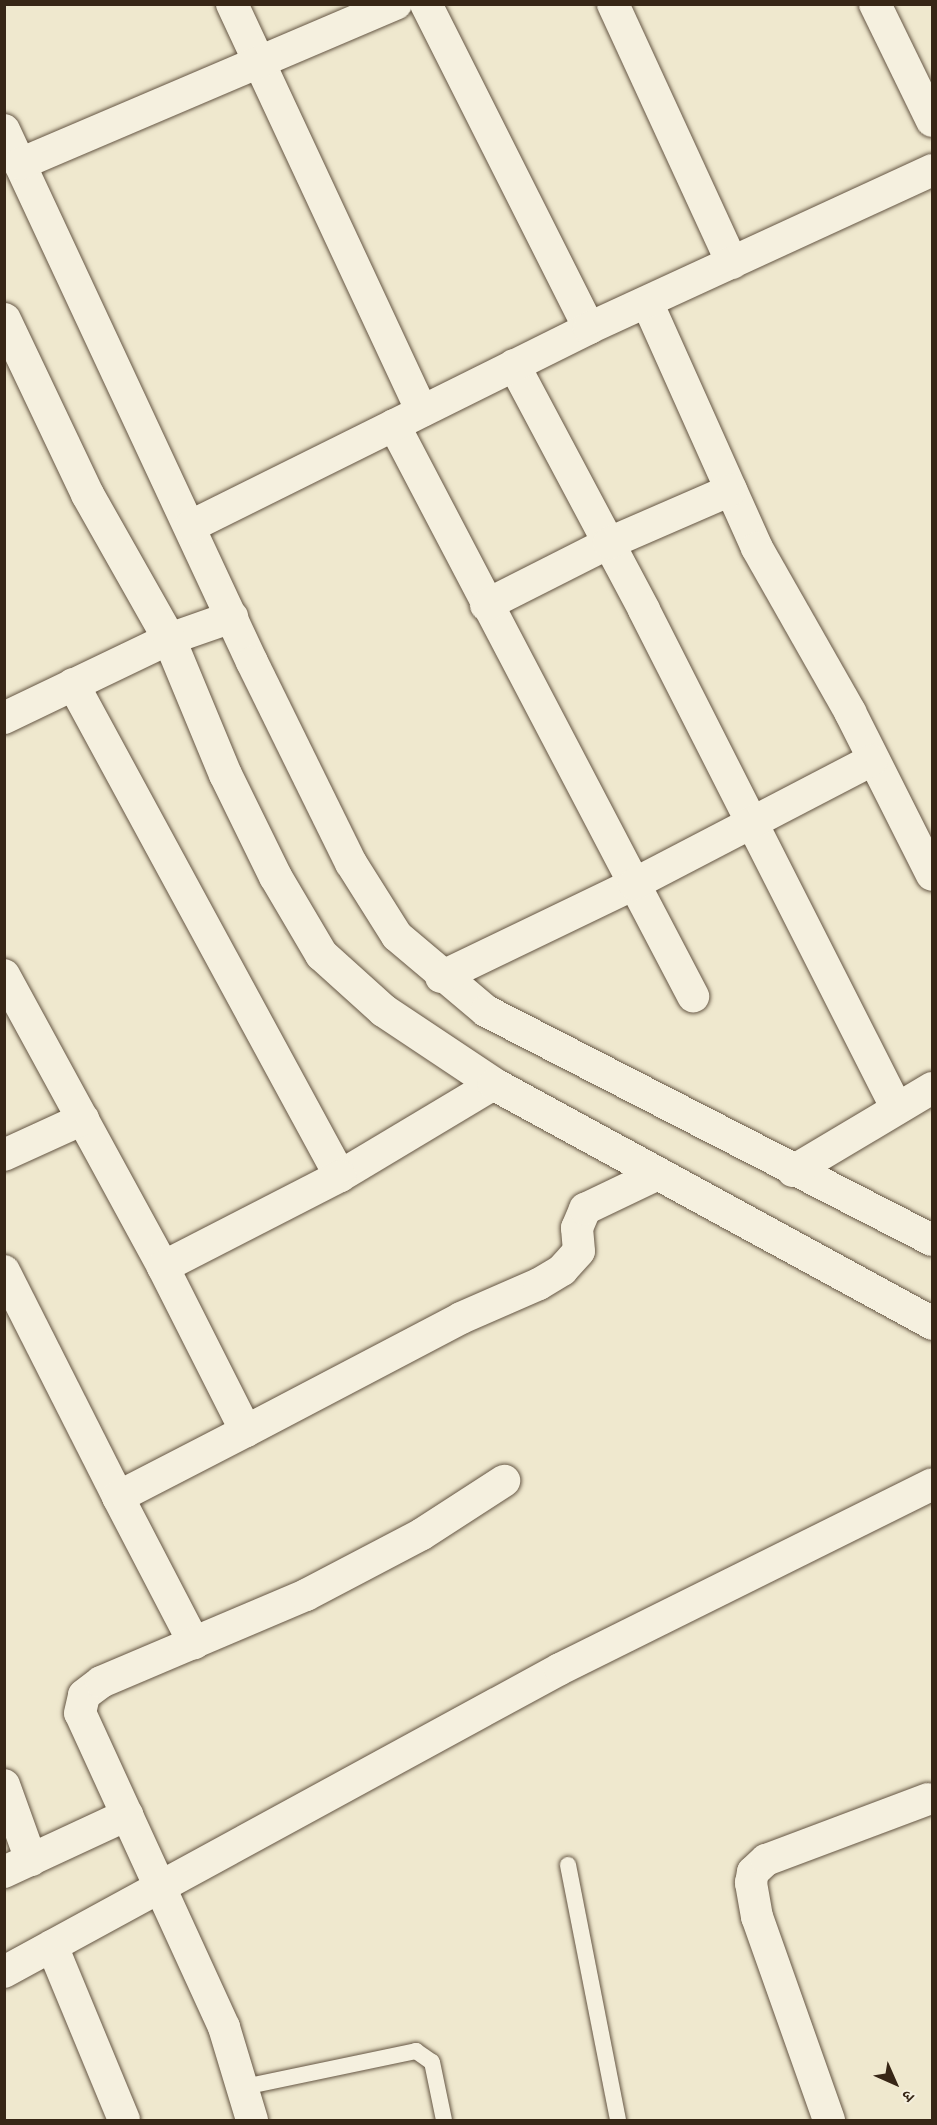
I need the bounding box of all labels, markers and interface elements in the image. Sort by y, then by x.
north arrow [865,2053,925,2113]
text: उ [897,2085,918,2106]

